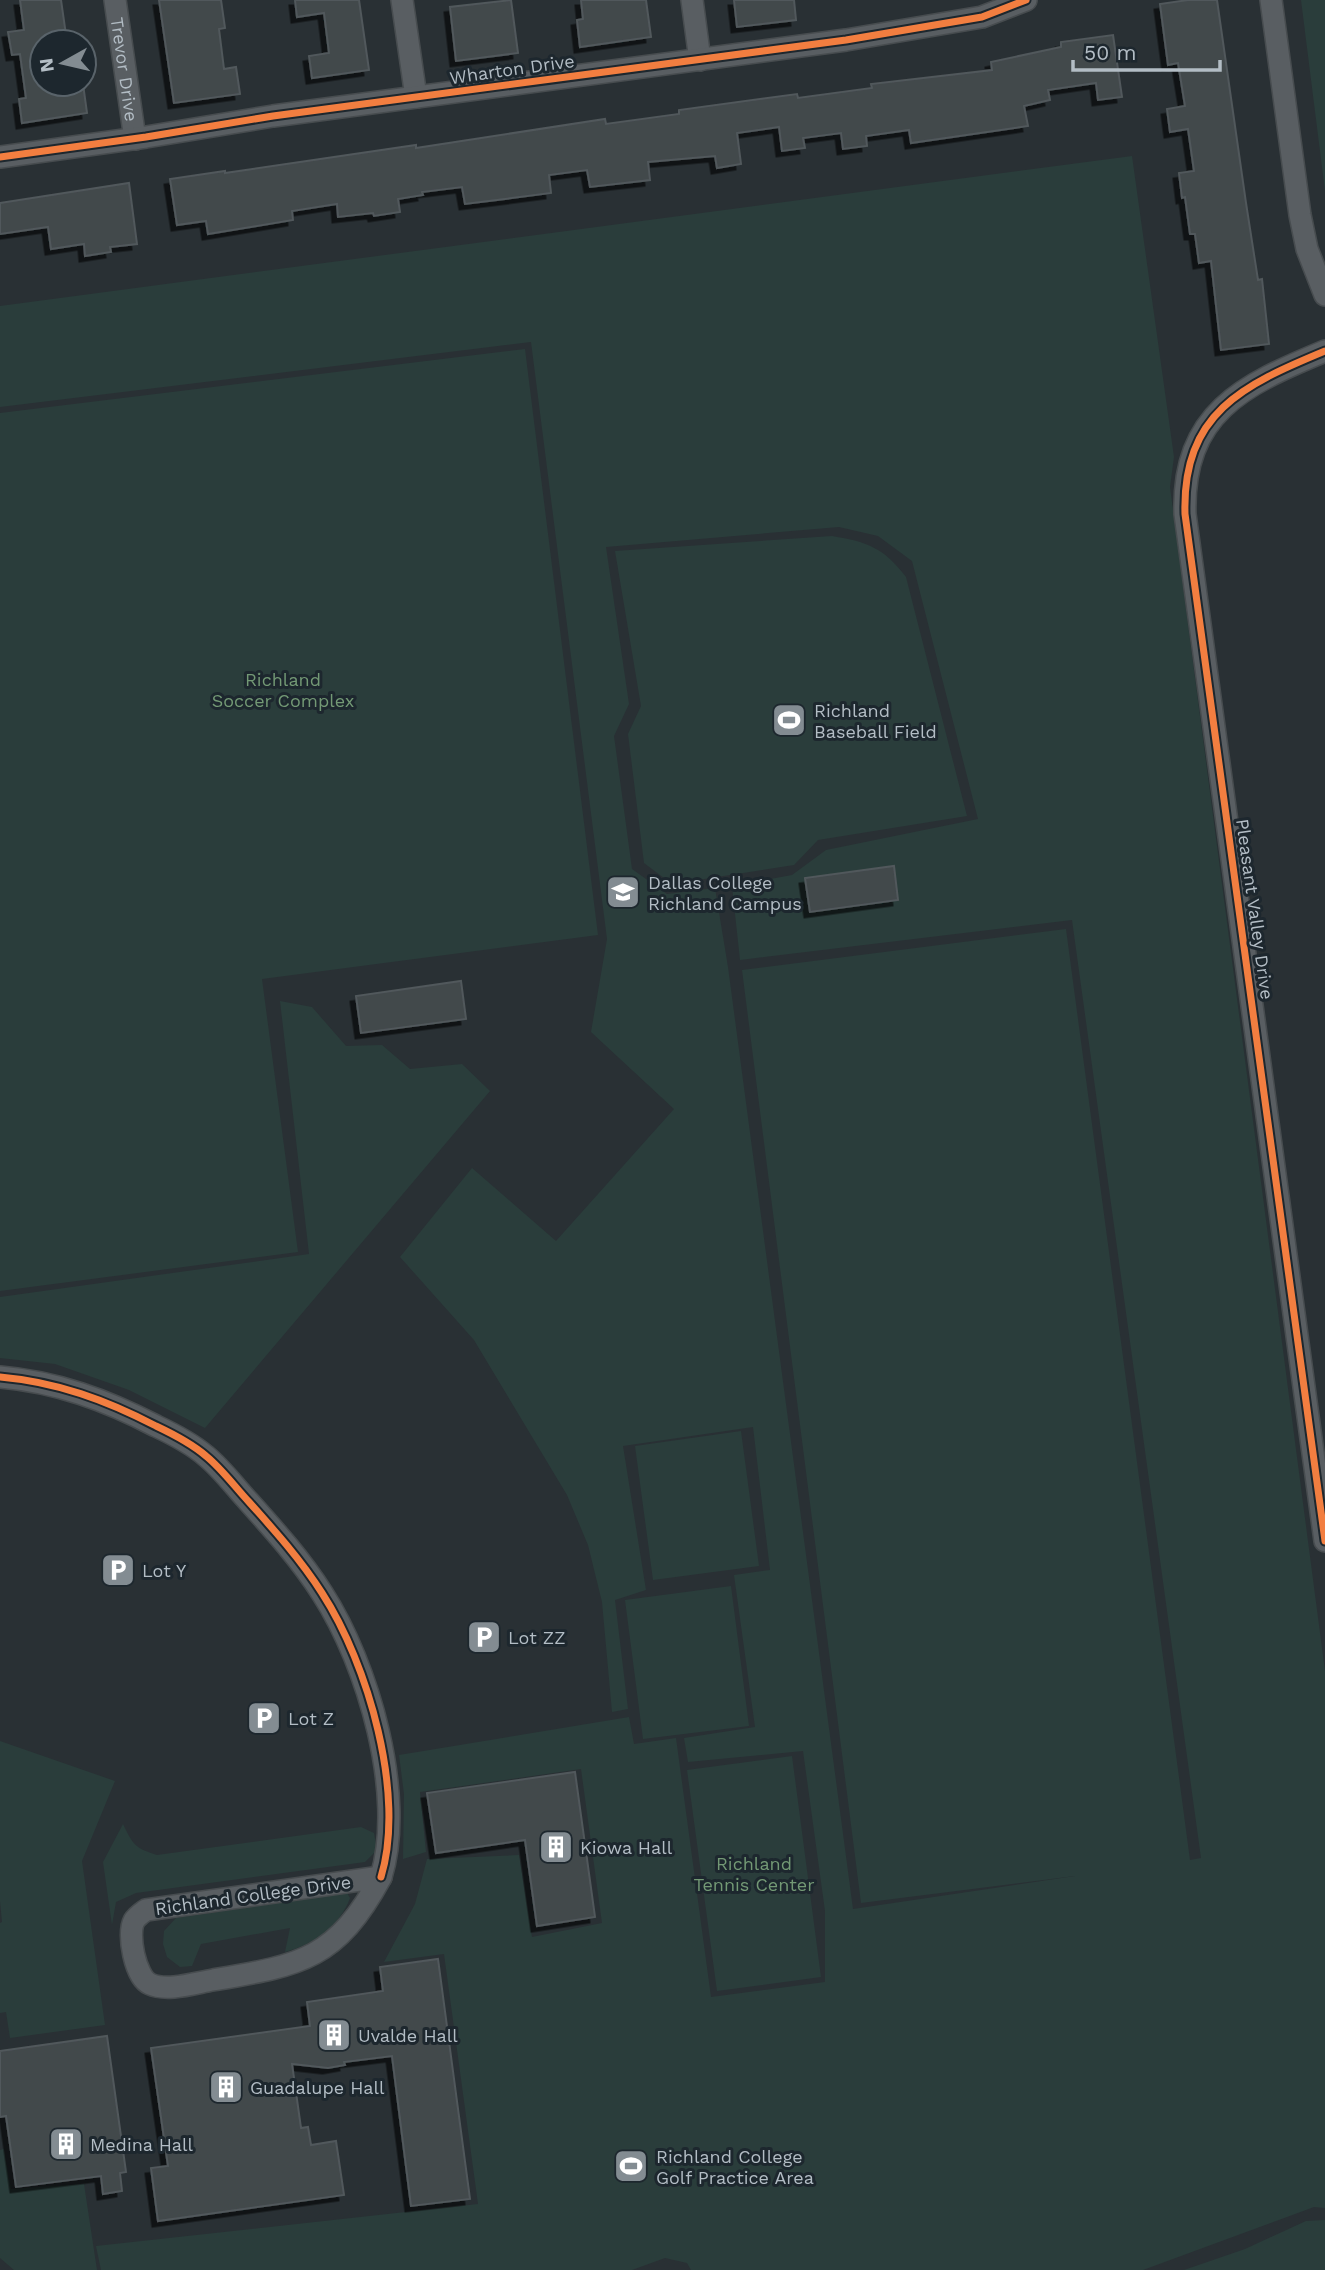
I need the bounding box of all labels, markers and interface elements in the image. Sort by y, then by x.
street label: Trevor Drive [107,16,143,123]
north arrow [28,28,98,98]
scale bar [1073,28,1220,72]
text: 50 m [1084,40,1136,65]
street label: Wharton Drive [448,50,576,88]
text: N [34,57,59,74]
park label: Richland Soccer Complex [212,669,354,711]
place label: Richland Baseball Field [814,700,937,742]
sports icon: Richland Baseball Field [770,701,808,739]
street label: Pleasant Valley Drive [1232,817,1278,1001]
place label: Dallas College Richland Campus [648,872,802,914]
school or university icon: Dallas College Richland Campus [604,873,642,911]
parking icon: Lot Y [99,1551,137,1589]
place label: Lot Y [142,1560,187,1581]
parking icon: Lot ZZ [465,1618,503,1656]
place label: Lot ZZ [508,1627,566,1648]
parking icon: Lot Z [245,1699,283,1737]
place label: Lot Z [288,1708,334,1729]
building icon: Kiowa Hall [537,1828,575,1866]
place label: Kiowa Hall [580,1837,673,1858]
park label: Richland Tennis Center [694,1853,815,1895]
street label: Richland College Drive [154,1871,352,1919]
building icon: Uvalde Hall [315,2016,353,2054]
place label: Uvalde Hall [358,2025,458,2046]
building icon: Guadalupe Hall [207,2068,245,2106]
place label: Guadalupe Hall [250,2077,385,2098]
building icon: Medina Hall [47,2125,85,2163]
place label: Medina Hall [90,2134,194,2155]
place label: Richland College Golf Practice Area [656,2146,814,2188]
sports icon: Richland College Golf Practice Area [612,2147,650,2185]

